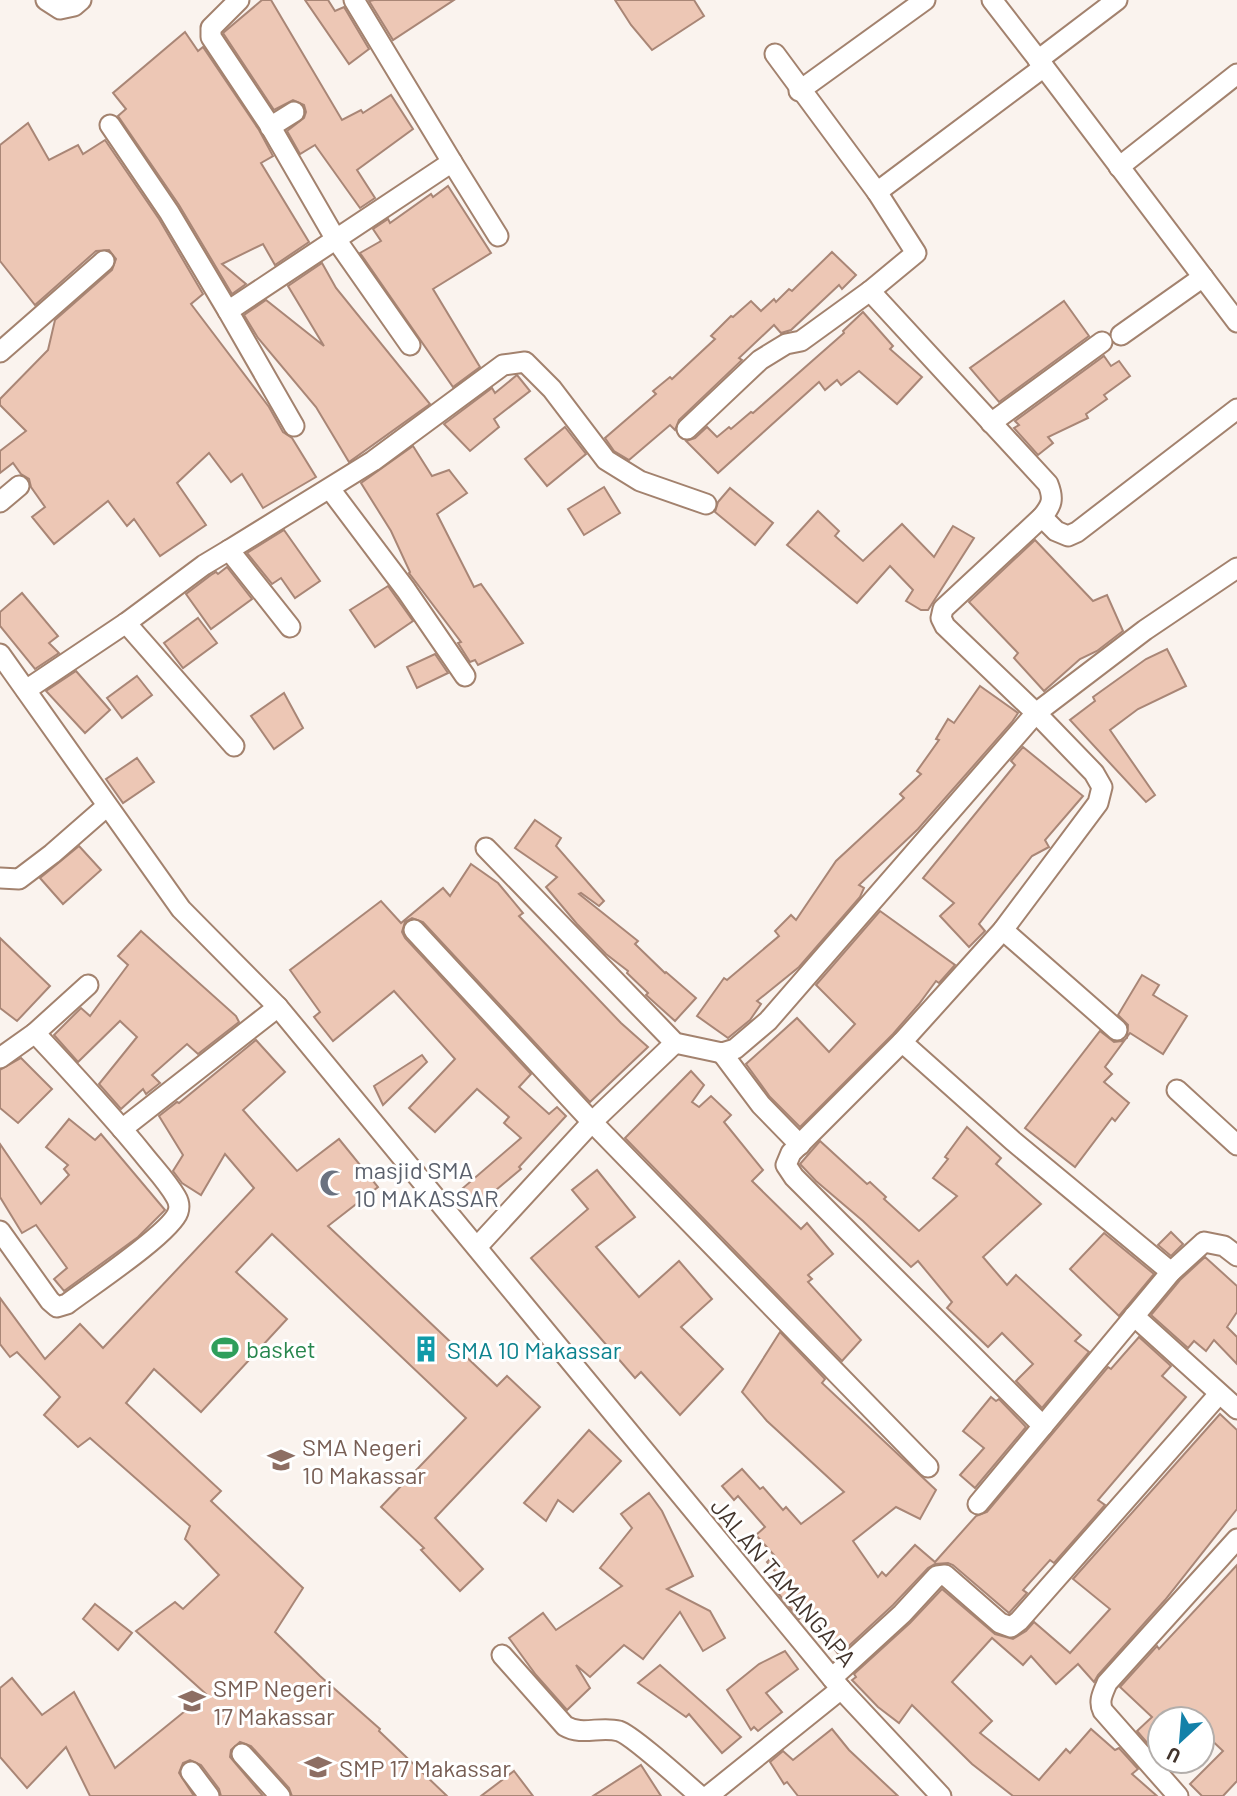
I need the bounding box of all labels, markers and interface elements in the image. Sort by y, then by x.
place label: masjid SMA 10 MAKASSAR [354,1155,499,1212]
mosque icon: masjid SMA 10 MAKASSAR [318,1168,348,1198]
sports icon: basket [210,1333,240,1363]
place label: basket [246,1334,316,1363]
building icon: SMA 10 Makassar [411,1334,441,1364]
place label: SMA 10 Makassar [447,1335,622,1364]
place label: SMA Negeri 10 Makassar [302,1432,426,1489]
school or university icon: SMA Negeri 10 Makassar [266,1445,296,1475]
street label: JALAN TAMANGAPA [705,1492,863,1672]
place label: SMP Negeri 17 Makassar [213,1673,335,1730]
school or university icon: SMP Negeri 17 Makassar [177,1686,207,1716]
north arrow [1146,1705,1216,1775]
text: U [1163,1743,1184,1769]
school or university icon: SMP 17 Makassar [303,1752,333,1782]
place label: SMP 17 Makassar [339,1753,511,1782]

